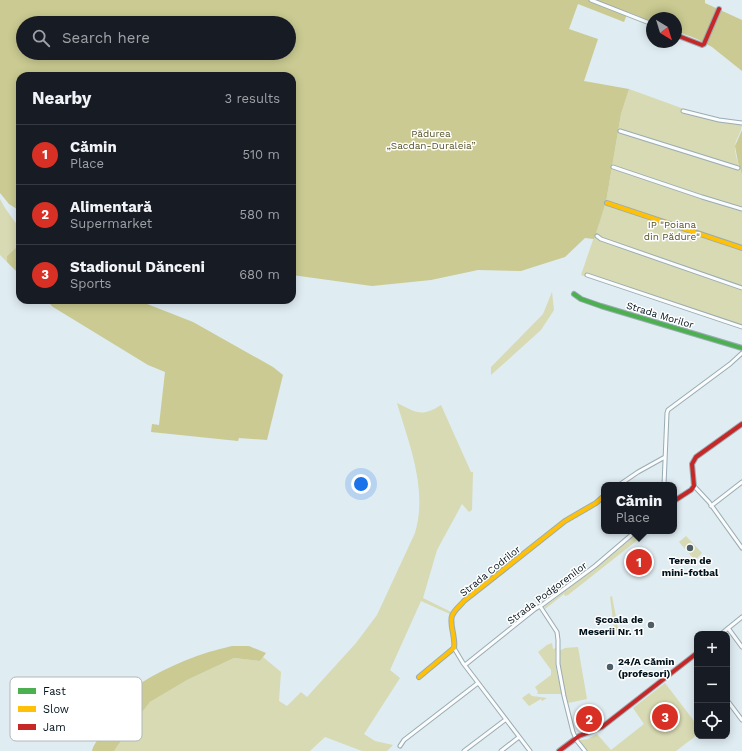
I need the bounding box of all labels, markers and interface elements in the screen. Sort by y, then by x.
north arrow [646,12,682,48]
search box [16,16,296,60]
icon: search [30,27,52,49]
text: Search here [62,29,150,47]
text: Nearby [32,88,91,108]
text: 3 results [225,91,280,106]
park label: Pădurea „Sacdan-Duraleia” [386,128,476,151]
text: Cămin [70,138,117,156]
text: 1 [42,147,48,162]
text: 510 m [242,147,280,162]
text: Place [70,156,104,171]
text: Alimentară [70,198,152,216]
text: 2 [41,207,49,222]
text: 580 m [240,207,280,222]
text: Supermarket [70,216,152,231]
park label: IP "Poiana din Pădure" [644,219,700,242]
text: Stadionul Dănceni [70,258,205,276]
text: 3 [41,267,49,282]
text: 680 m [239,267,280,282]
text: Sports [70,276,111,291]
street label: Strada Morilor [625,300,695,330]
your location [351,474,371,494]
popup [601,482,677,534]
text: Cămin [616,492,662,510]
text: Place [616,510,650,525]
street label: Strada Codrilor [458,543,522,599]
marker: Teren de mini-fotbal [685,543,695,553]
pin: 1 [626,547,652,577]
place label: Teren de mini-fotbal [662,555,719,578]
street label: Strada Podgorenilor [505,560,589,626]
place label: Şcoala de Meserii Nr. 11 [579,614,643,637]
marker: Şcoala de Meserii Nr. 11 [646,620,656,630]
map controls [694,631,730,739]
button: + [694,631,730,667]
place label: 24/A Cămin (profesori) [618,656,674,679]
marker: 24/A Cămin (profesori) [605,662,615,672]
button: − [694,667,730,703]
legend [10,677,142,741]
text: Fast [43,685,66,698]
pin: 3 [652,702,678,732]
text: Slow [43,703,69,716]
button: locate [694,703,730,739]
pin: 2 [576,704,602,734]
text: Jam [43,721,66,734]

